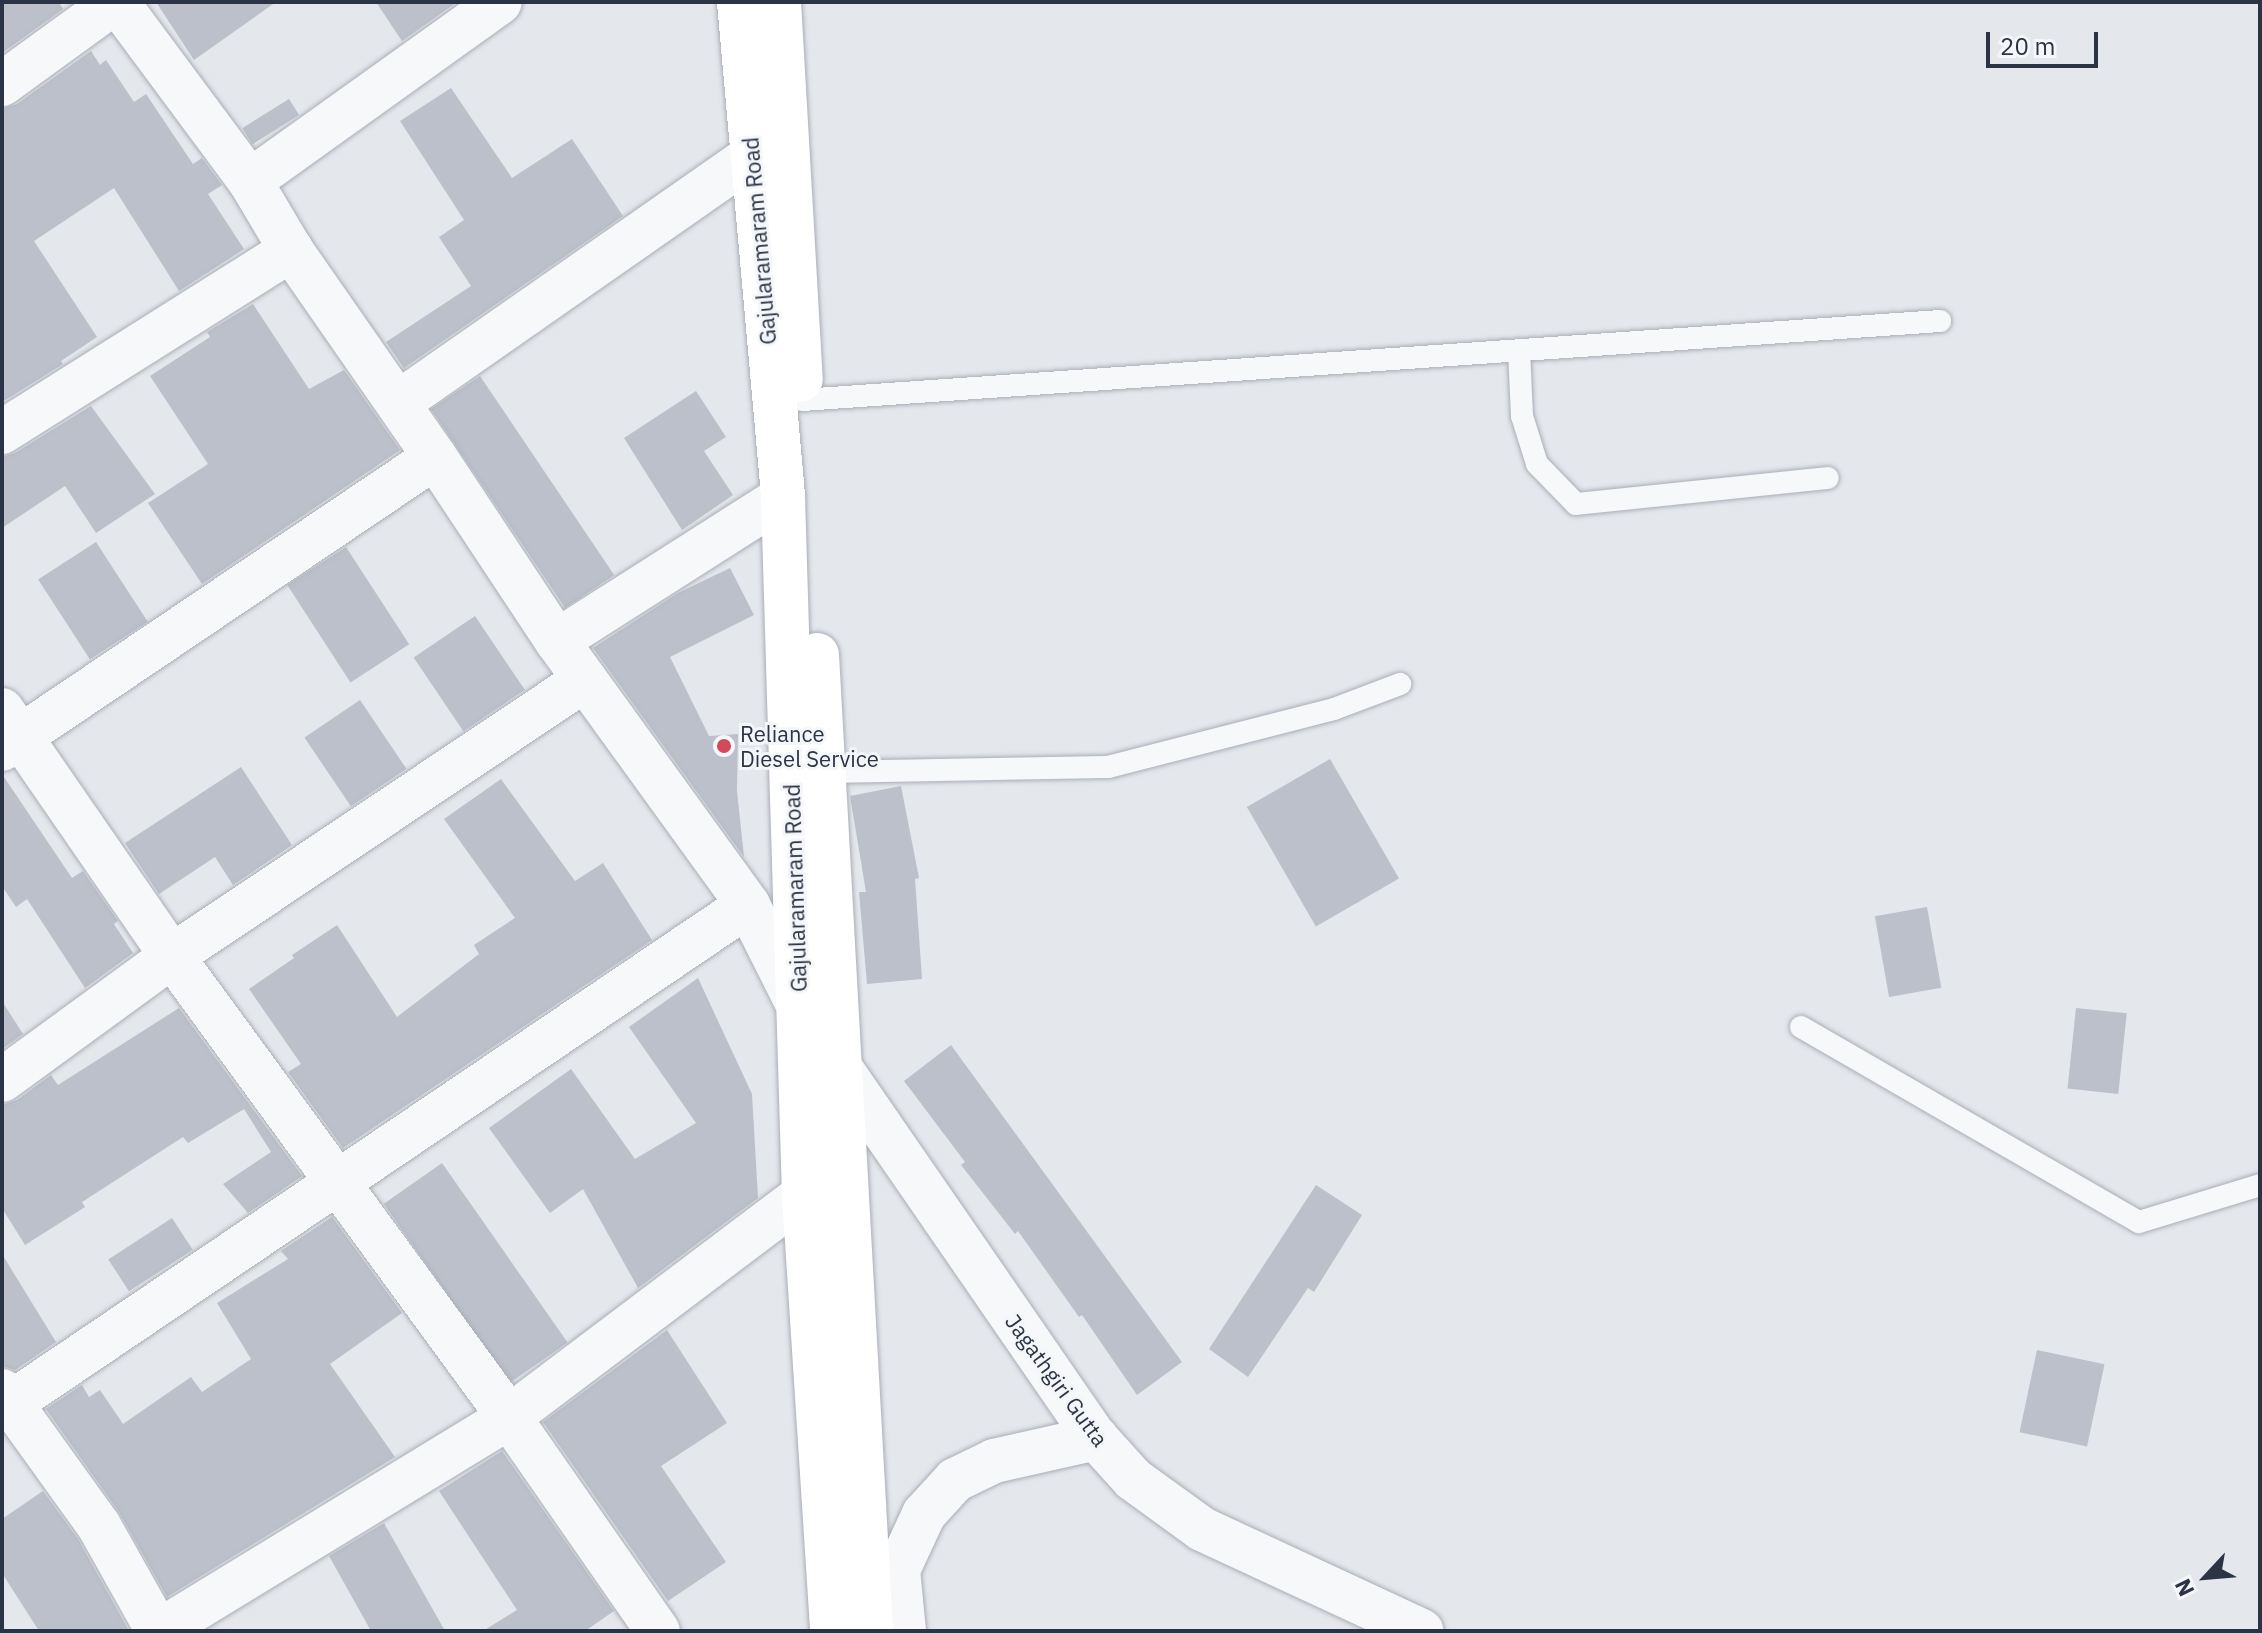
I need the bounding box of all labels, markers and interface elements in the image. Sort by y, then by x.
scale bar [1990,16,2102,66]
text: 20 m [2000,30,2055,62]
street label: Gajularamaram Road [737,136,781,346]
place label: Reliance Diesel Service [740,720,879,772]
marker: Reliance Diesel Service [715,737,733,755]
street label: Gajularamaram Road [778,784,812,992]
street label: Jagathgiri Gutta [1000,1309,1114,1451]
north arrow [2166,1537,2246,1617]
text: N [2167,1574,2201,1601]

